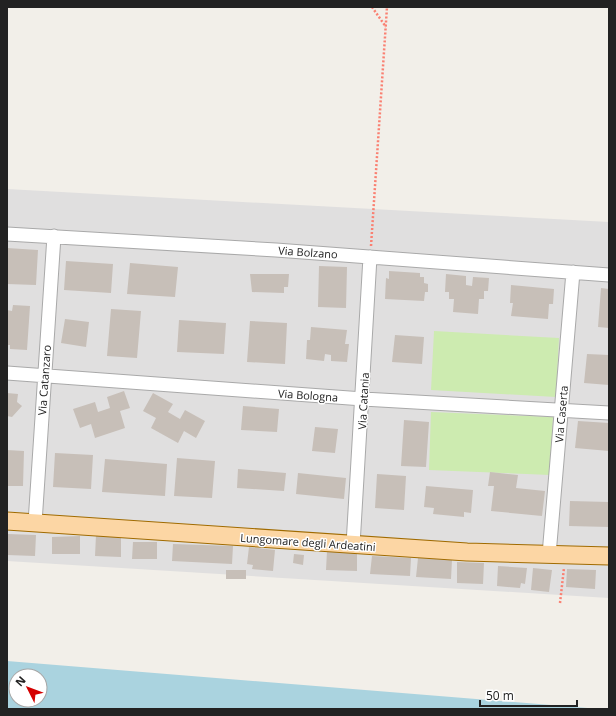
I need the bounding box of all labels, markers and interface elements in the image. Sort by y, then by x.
street label: Via Bolzano [278,242,339,262]
street label: Via Catanzaro [34,344,54,416]
street label: Via Catania [354,372,372,430]
street label: Via Bologna [277,385,339,405]
street label: Via Caserta [551,385,571,443]
street label: Lungomare degli Ardeatini [240,530,376,554]
north arrow [8,668,48,708]
text: N [12,673,29,689]
scale bar [480,682,577,708]
text: 50 m [486,687,514,704]

